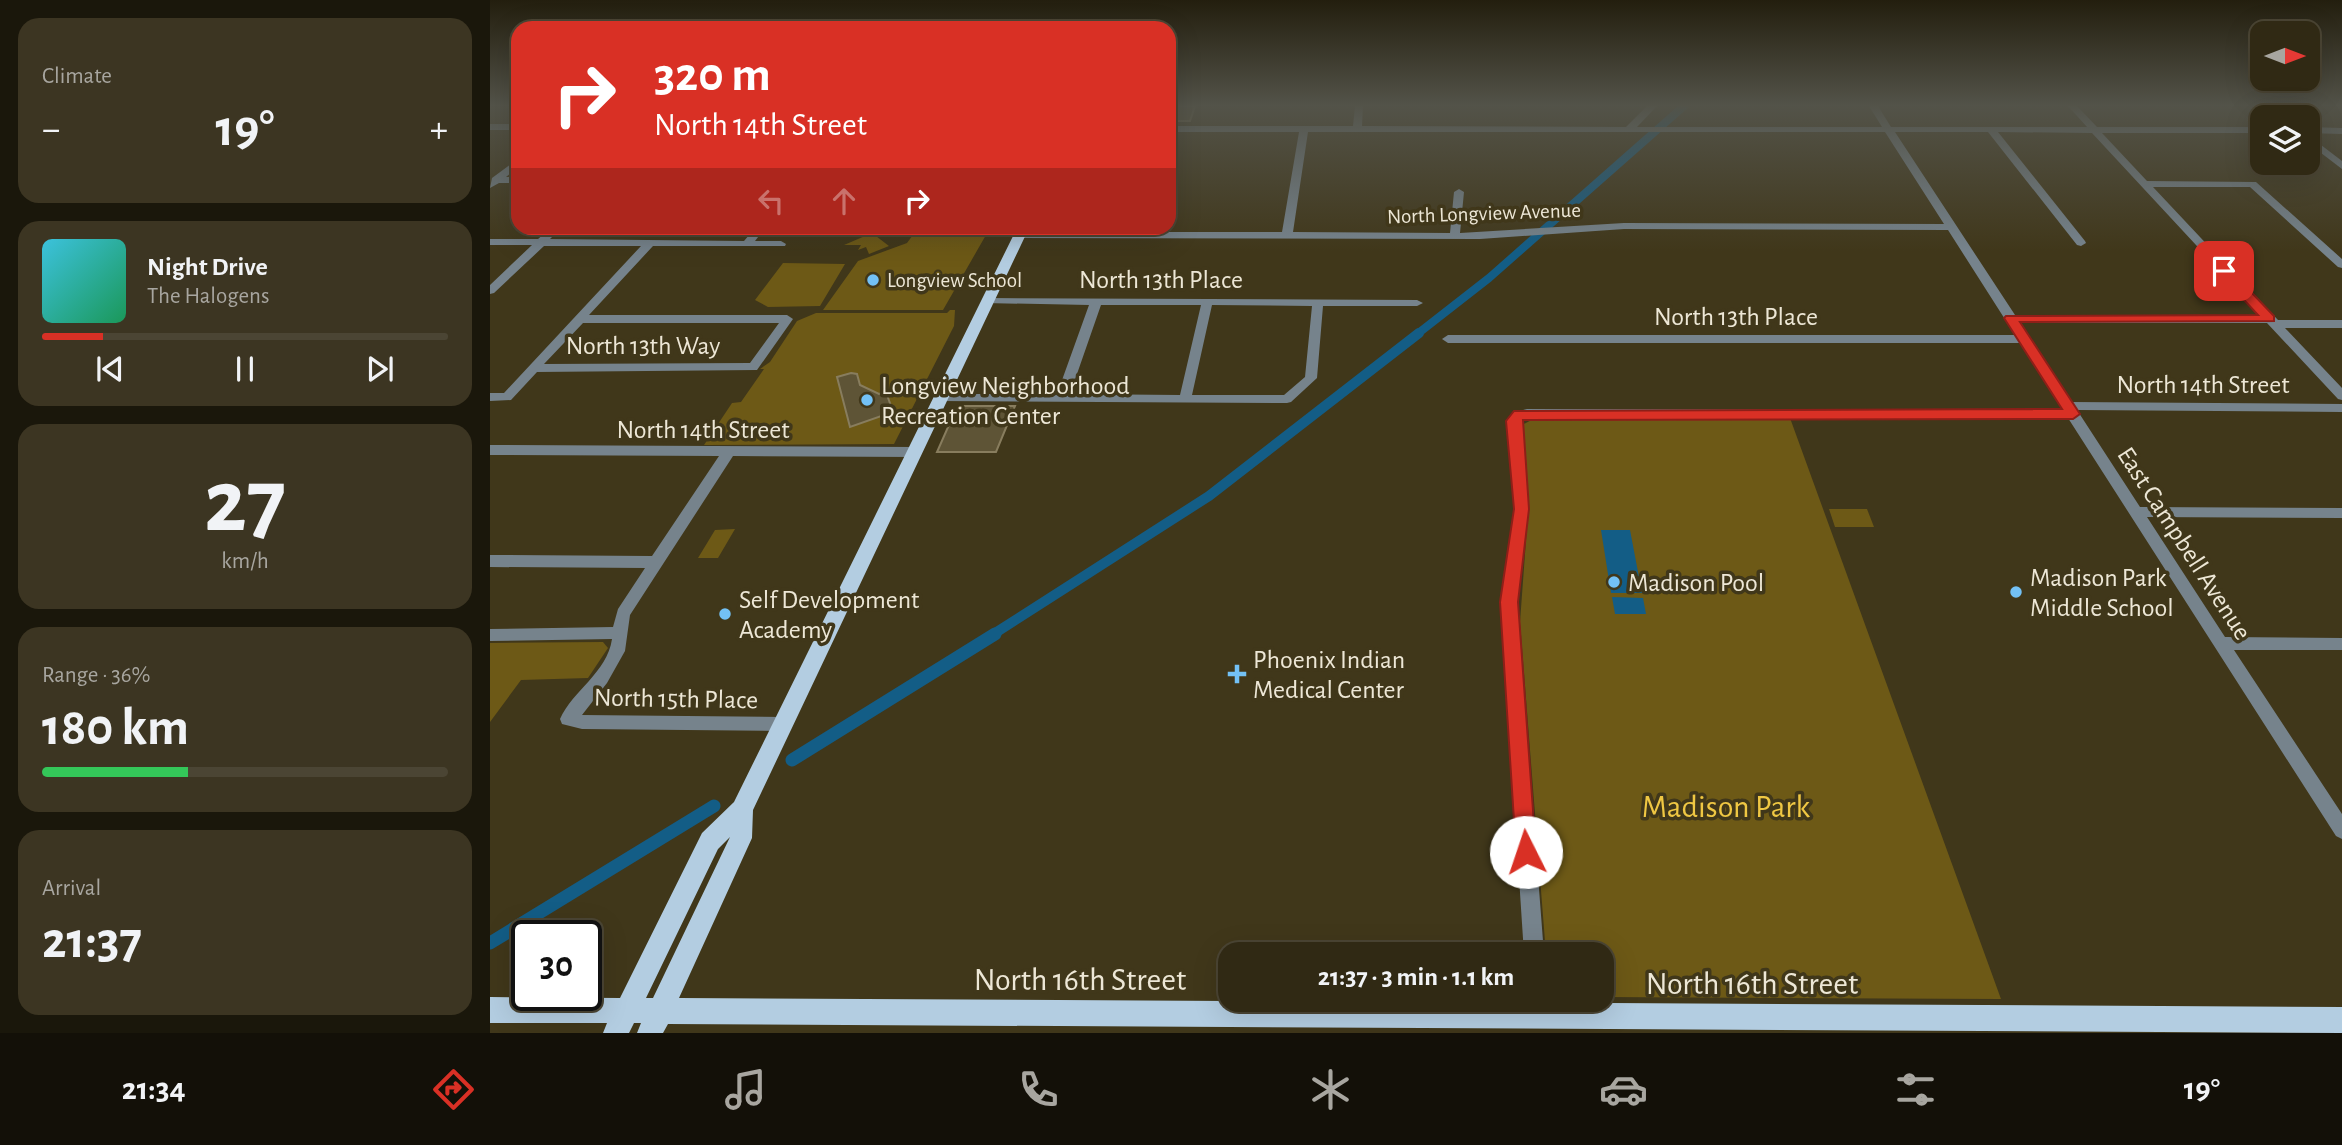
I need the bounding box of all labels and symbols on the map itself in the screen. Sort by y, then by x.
north arrow [2250,21,2320,91]
street label: North Longview Avenue [1387,200,1581,227]
pin [2194,241,2254,301]
street label: North 13th Place [1079,267,1243,293]
place label: Longview School [887,270,1022,291]
marker: Longview School [865,272,881,288]
street label: North 13th Place [1654,304,1818,330]
street label: North 13th Way [566,333,720,359]
street label: North 14th Street [2116,372,2290,398]
place label: Longview Neighborhood Recreation Center [881,373,1130,429]
marker: Longview Neighborhood Recreation Center [859,392,875,408]
street label: North 14th Street [616,417,790,443]
street label: East Campbell Avenue [2112,443,2256,644]
place label: Madison Park Middle School [2030,565,2174,621]
place label: Madison Pool [1628,570,1764,596]
marker: Madison Pool [1606,574,1622,590]
marker: Madison Park Middle School [2008,584,2024,600]
place label: Self Development Academy [739,587,919,643]
marker: Self Development Academy [717,606,733,622]
place label: Phoenix Indian Medical Center [1253,647,1405,703]
marker: Phoenix Indian Medical Center [1227,664,1247,684]
street label: North 15th Place [594,685,758,713]
park label: Madison Park [1642,791,1811,823]
position arrow [1489,815,1563,889]
speed limit sign: 30 [511,920,602,1011]
street label: North 16th Street [974,964,1186,996]
street label: North 16th Street [1646,968,1858,1000]

